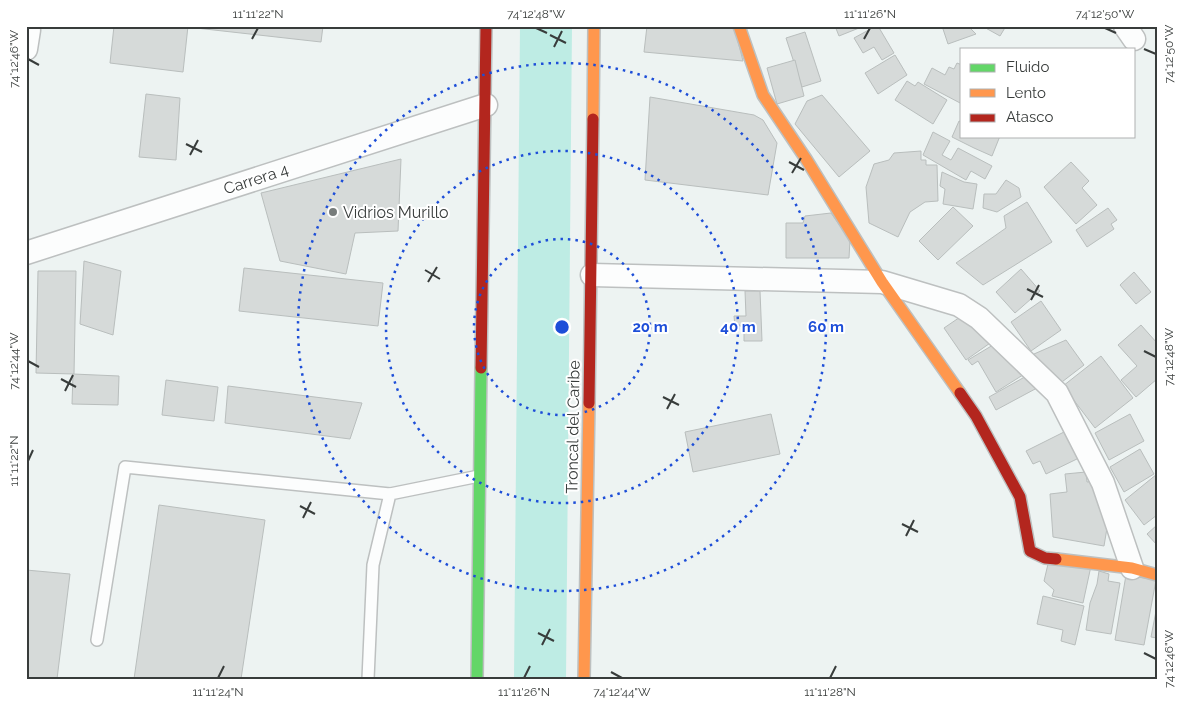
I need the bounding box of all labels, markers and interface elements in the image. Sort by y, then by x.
text: 11°11'22"N [233,7,283,21]
text: 74°12'48"W [507,7,565,21]
text: 11°11'26"N [844,7,896,21]
text: 74°12'50"W [1076,7,1135,21]
text: 74°12'50"W [1162,24,1176,83]
text: 74°12'46"W [7,30,21,88]
legend [960,48,1136,138]
text: Fluido [1006,58,1049,76]
text: Lento [1006,84,1046,102]
text: Atasco [1006,108,1053,126]
street label: Carrera 4 [221,160,291,198]
place label: Vidrios Murillo [343,203,449,222]
marker: Vidrios Murillo [327,206,339,218]
centre of rings [553,318,571,336]
text: 20 m [632,318,668,336]
text: 40 m [720,318,756,336]
text: 60 m [808,318,844,336]
text: 74°12'48"W [1162,328,1176,386]
text: 74°12'44"W [7,332,21,390]
street label: Troncal del Caribe [562,360,584,494]
text: 11°11'22"N [7,436,21,486]
text: 74°12'46"W [1162,630,1176,688]
text: 11°11'24"N [192,685,244,699]
text: 11°11'26"N [498,685,550,699]
text: 74°12'44"W [593,685,651,699]
text: 11°11'28"N [804,685,856,699]

